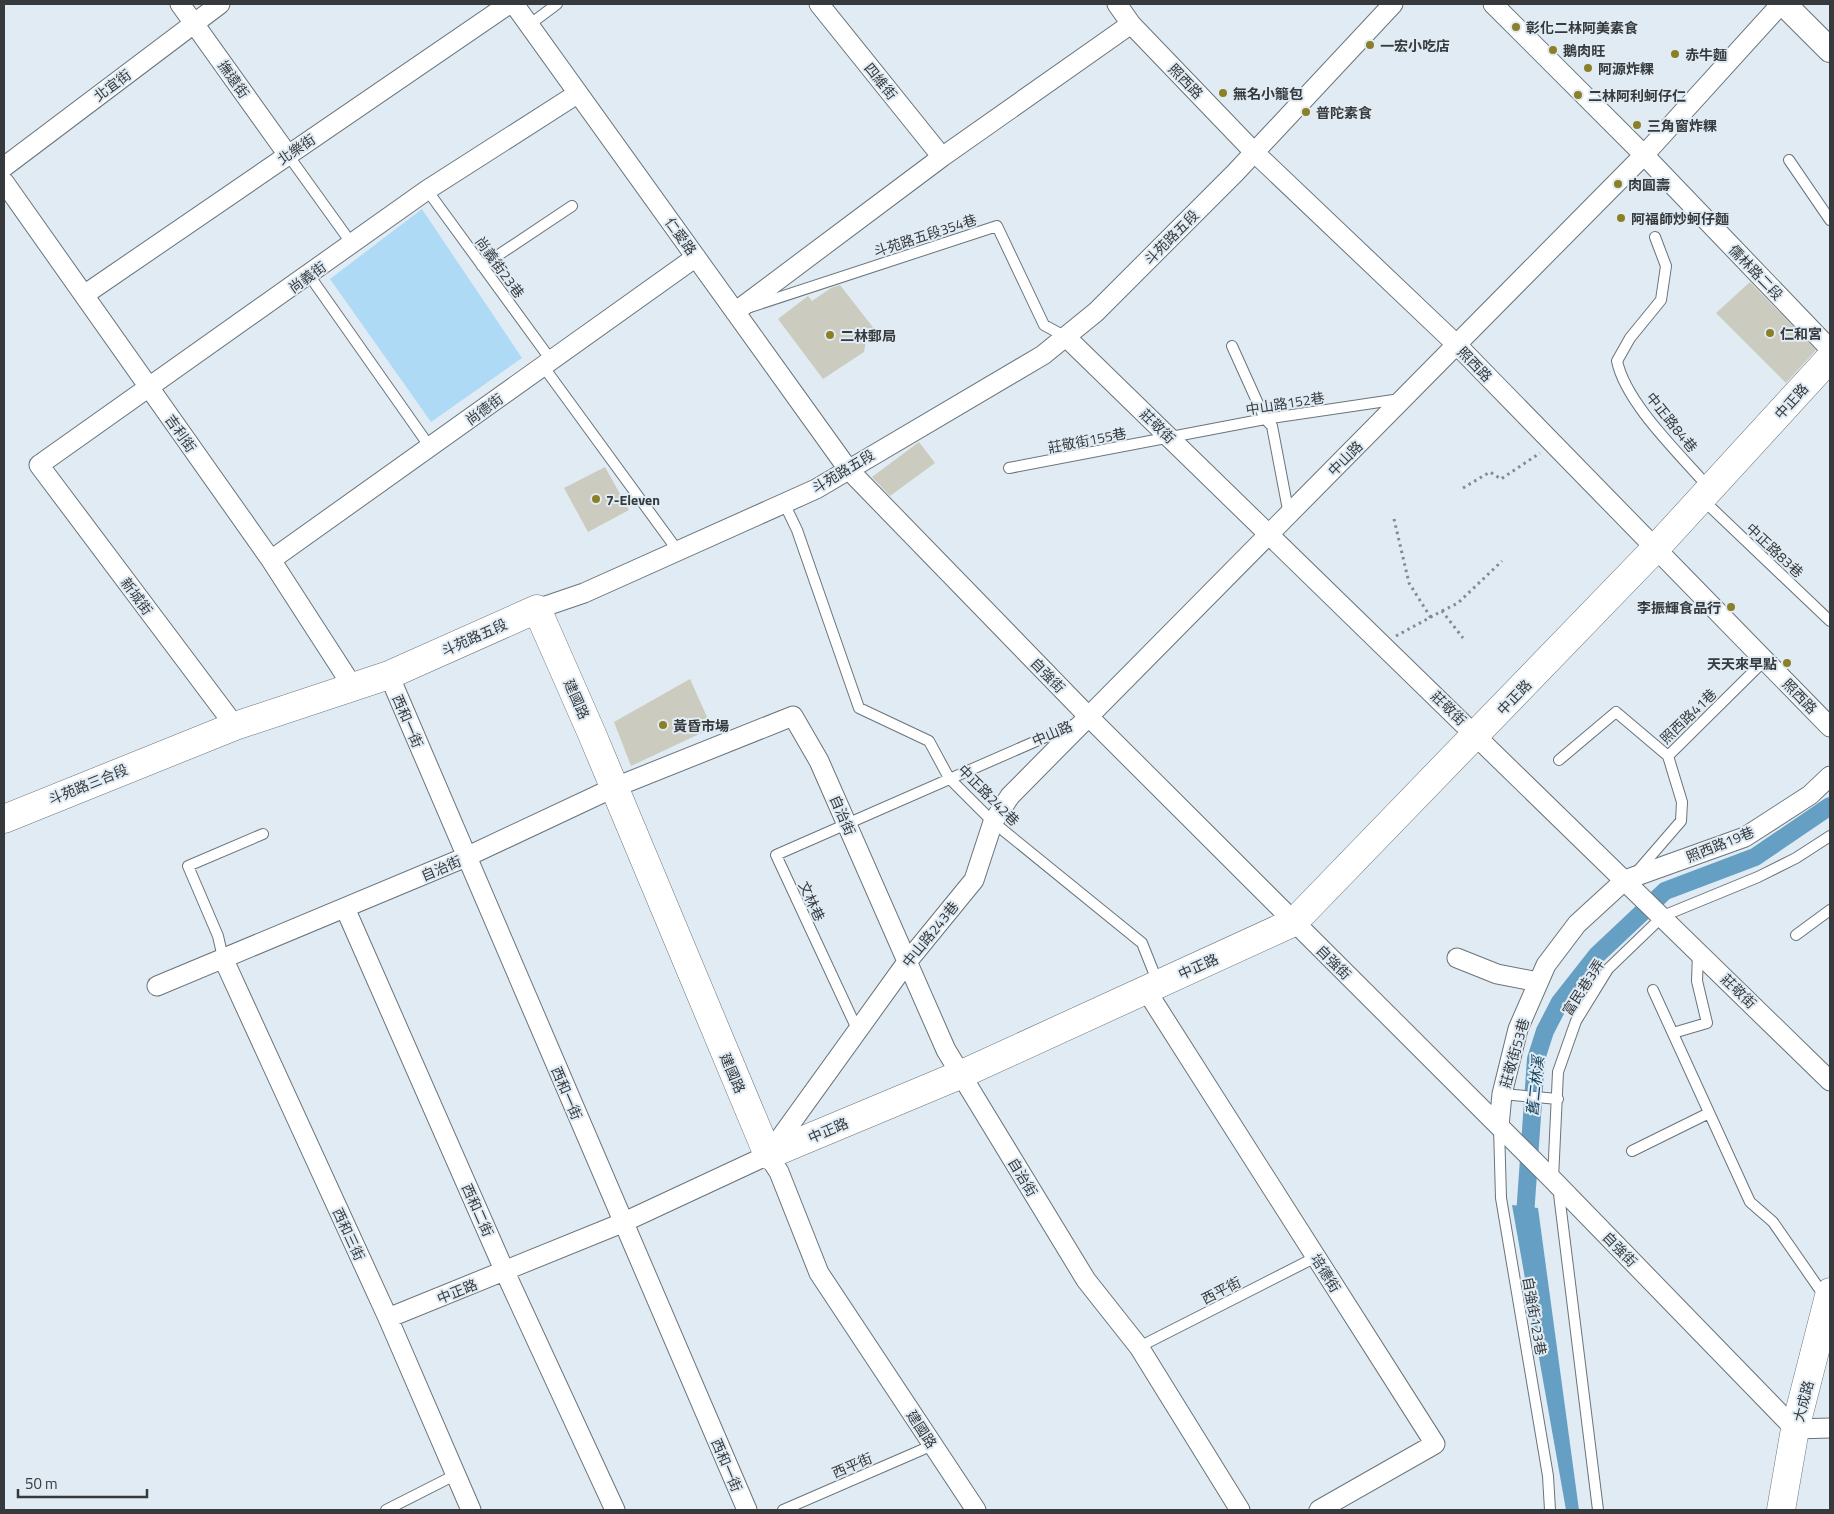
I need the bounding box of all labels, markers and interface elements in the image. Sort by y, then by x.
place label: 彰化二林阿美素食 [1526,17,1638,38]
marker: 彰化二林阿美素食 [1510,21,1522,33]
place label: 一宏小吃店 [1380,35,1450,56]
marker: 一宏小吃店 [1364,39,1376,51]
place label: 鵝肉旺 [1563,40,1605,61]
marker: 鵝肉旺 [1547,44,1559,56]
place label: 赤牛麵 [1685,44,1727,65]
marker: 赤牛麵 [1669,48,1681,60]
street label: 撫遠街 [213,56,255,102]
street label: 四維街 [860,58,902,104]
place label: 阿源炸粿 [1598,58,1654,79]
street label: 照西路 [1164,59,1208,103]
marker: 阿源炸粿 [1582,62,1594,74]
street label: 北宜街 [89,64,135,106]
place label: 無名小籠包 [1233,83,1303,104]
place label: 二林阿利蚵仔仁 [1588,85,1686,106]
marker: 無名小籠包 [1217,87,1229,99]
marker: 二林阿利蚵仔仁 [1572,89,1584,101]
place label: 普陀素食 [1316,102,1372,123]
marker: 普陀素食 [1300,106,1312,118]
place label: 三角窗炸粿 [1647,115,1717,136]
marker: 三角窗炸粿 [1631,119,1643,131]
street label: 北樂街 [273,129,319,169]
place label: 肉圓壽 [1628,174,1670,195]
marker: 肉圓壽 [1612,178,1624,190]
street label: 斗苑路五段 [1139,205,1203,269]
street label: 斗苑路五段354巷 [871,208,979,262]
place label: 阿福師炒蚵仔麵 [1631,208,1729,229]
marker: 阿福師炒蚵仔麵 [1615,212,1627,224]
street label: 仁愛路 [660,213,702,259]
street label: 尚義街23巷 [470,232,530,302]
street label: 儒林路二段 [1724,240,1788,304]
street label: 尚義街 [284,256,330,298]
place label: 仁和宮 [1780,323,1822,344]
place label: 二林郵局 [840,325,896,346]
marker: 仁和宮 [1764,327,1776,339]
marker: 二林郵局 [824,329,836,341]
street label: 照西路 [1453,342,1497,386]
street label: 中正路 [1769,378,1813,424]
street label: 中山路152巷 [1244,386,1326,420]
street label: 尚德街 [461,388,507,430]
street label: 中正路84巷 [1641,388,1703,456]
street label: 莊敬街 [1136,404,1180,448]
street label: 吉利街 [160,410,202,456]
street label: 莊敬街155巷 [1046,422,1128,458]
street label: 中山路 [1323,436,1367,480]
street label: 斗苑路五段 [808,444,878,498]
place label: 7-Eleven [606,489,660,510]
marker: 7-Eleven [590,493,602,505]
street label: 中正路83巷 [1742,518,1808,582]
street label: 新城街 [116,573,158,619]
place label: 李振輝食品行 [1637,597,1721,618]
marker: 李振輝食品行 [1725,601,1737,613]
street label: 斗苑路五段 [438,613,510,661]
street label: 自強街 [1026,653,1070,697]
place label: 天天來早點 [1707,653,1777,674]
marker: 天天來早點 [1781,657,1793,669]
street label: 照西路 [1778,674,1822,718]
street label: 中正路 [1492,675,1536,719]
street label: 建國路 [559,676,595,722]
street label: 照西路41巷 [1655,684,1721,748]
street label: 莊敬街 [1427,686,1471,730]
street label: 西和一街 [387,691,429,751]
place label: 黃昏市場 [673,715,729,736]
street label: 中山路 [1029,715,1075,751]
marker: 黃昏市場 [657,719,669,731]
street label: 斗苑路三合段 [45,759,131,809]
street label: 中正路242巷 [953,759,1025,831]
street label: 自治街 [825,792,861,838]
street label: 照西路19巷 [1683,821,1757,867]
street label: 自治街 [418,850,464,886]
street label: 文林巷 [794,878,830,924]
street label: 中山路243巷 [897,896,963,972]
street label: 自強街 [1312,940,1356,984]
street label: 中正路 [1175,948,1221,984]
street label: 富民巷3弄 [1557,955,1609,1019]
street label: 莊敬街 [1717,969,1761,1013]
street label: 莊敬街53巷 [1494,1016,1534,1090]
street label: 建國路 [715,1050,751,1096]
water label: 舊二林溪 [1520,1053,1550,1117]
street label: 西和一街 [546,1063,588,1123]
street label: 中正路 [805,1112,851,1148]
street label: 自治街 [1003,1154,1043,1200]
street label: 西和二街 [457,1180,499,1240]
street label: 西和三街 [328,1204,370,1264]
street label: 自強街 [1598,1227,1642,1271]
street label: 培德街 [1306,1250,1346,1296]
street label: 西平街 [1198,1271,1244,1309]
street label: 中正路 [434,1273,480,1309]
street label: 自強街123巷 [1518,1275,1552,1357]
street label: 大成路 [1787,1378,1819,1424]
street label: 建國路 [902,1406,942,1452]
street label: 西和一街 [706,1435,748,1495]
street label: 西平街 [829,1447,875,1483]
scale bar [18,1466,146,1498]
text: 50 m [25,1472,58,1495]

